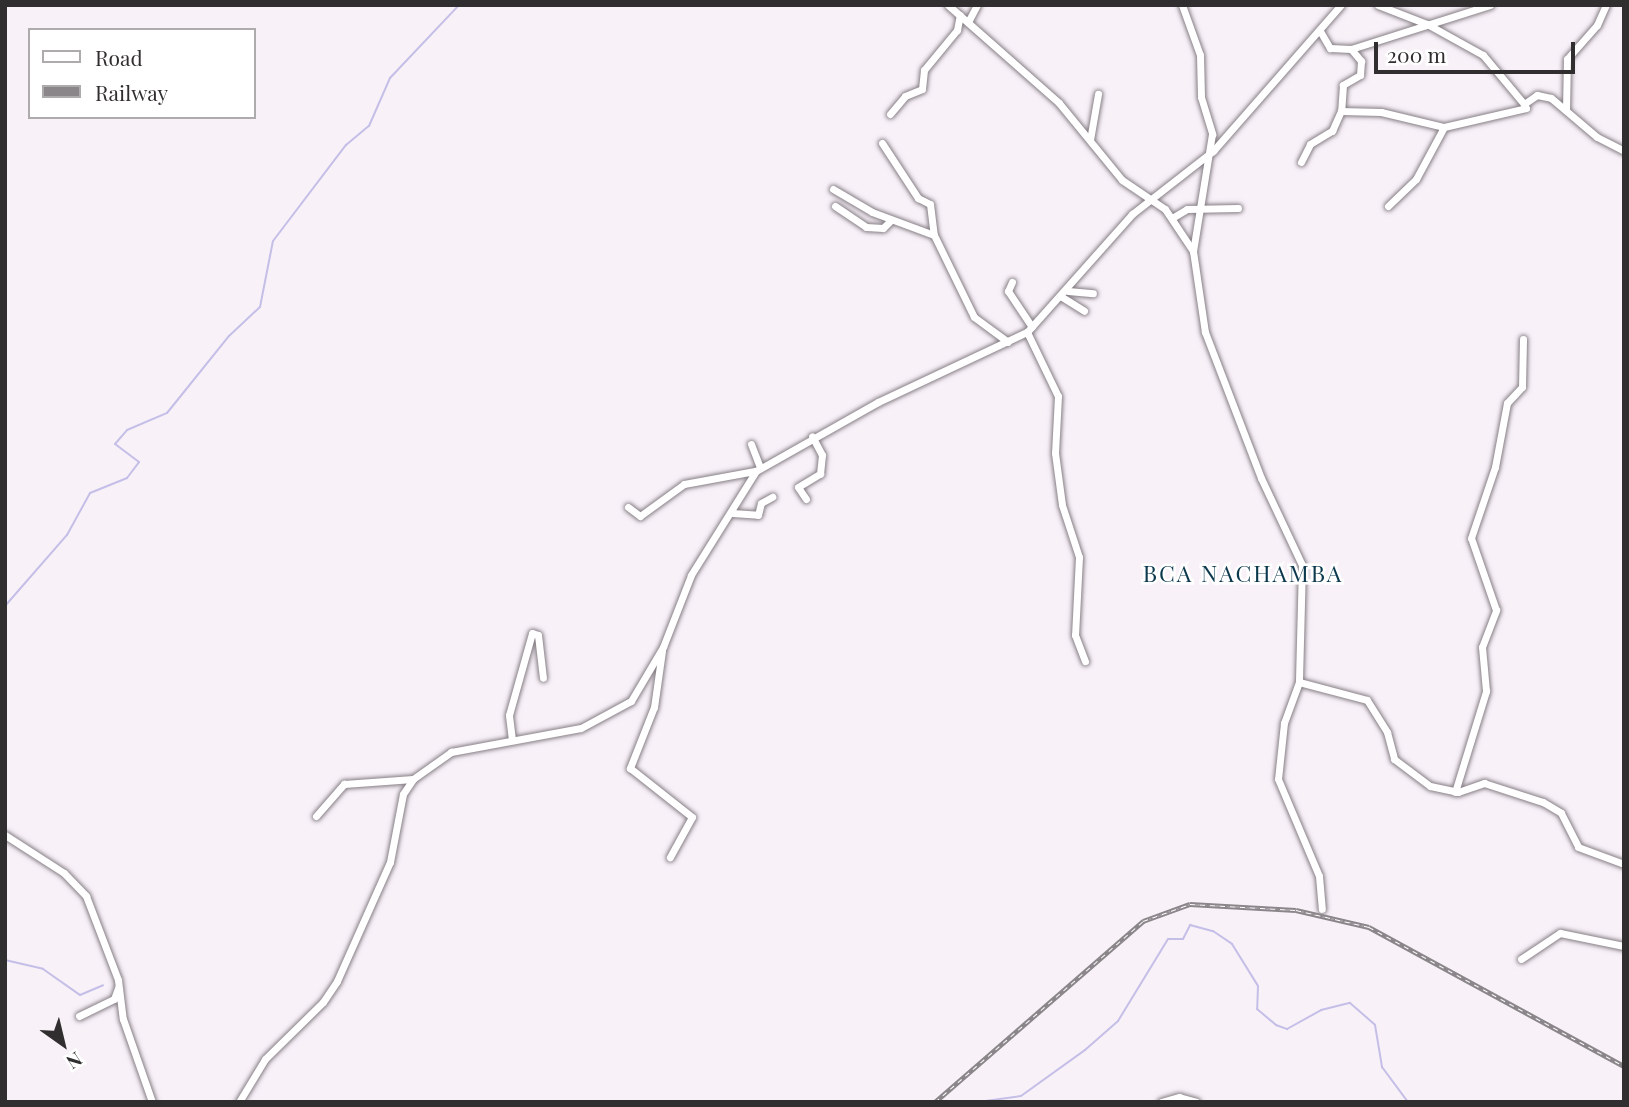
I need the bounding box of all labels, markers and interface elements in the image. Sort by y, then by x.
legend [28,28,256,119]
scale bar [1377,28,1578,72]
text: 200 m [1387,40,1446,68]
text: Road [95,43,143,71]
text: Railway [95,78,168,106]
district label: BCA NACHAMBA [1144,559,1342,587]
north arrow [28,1009,98,1079]
text: N [62,1047,88,1076]

